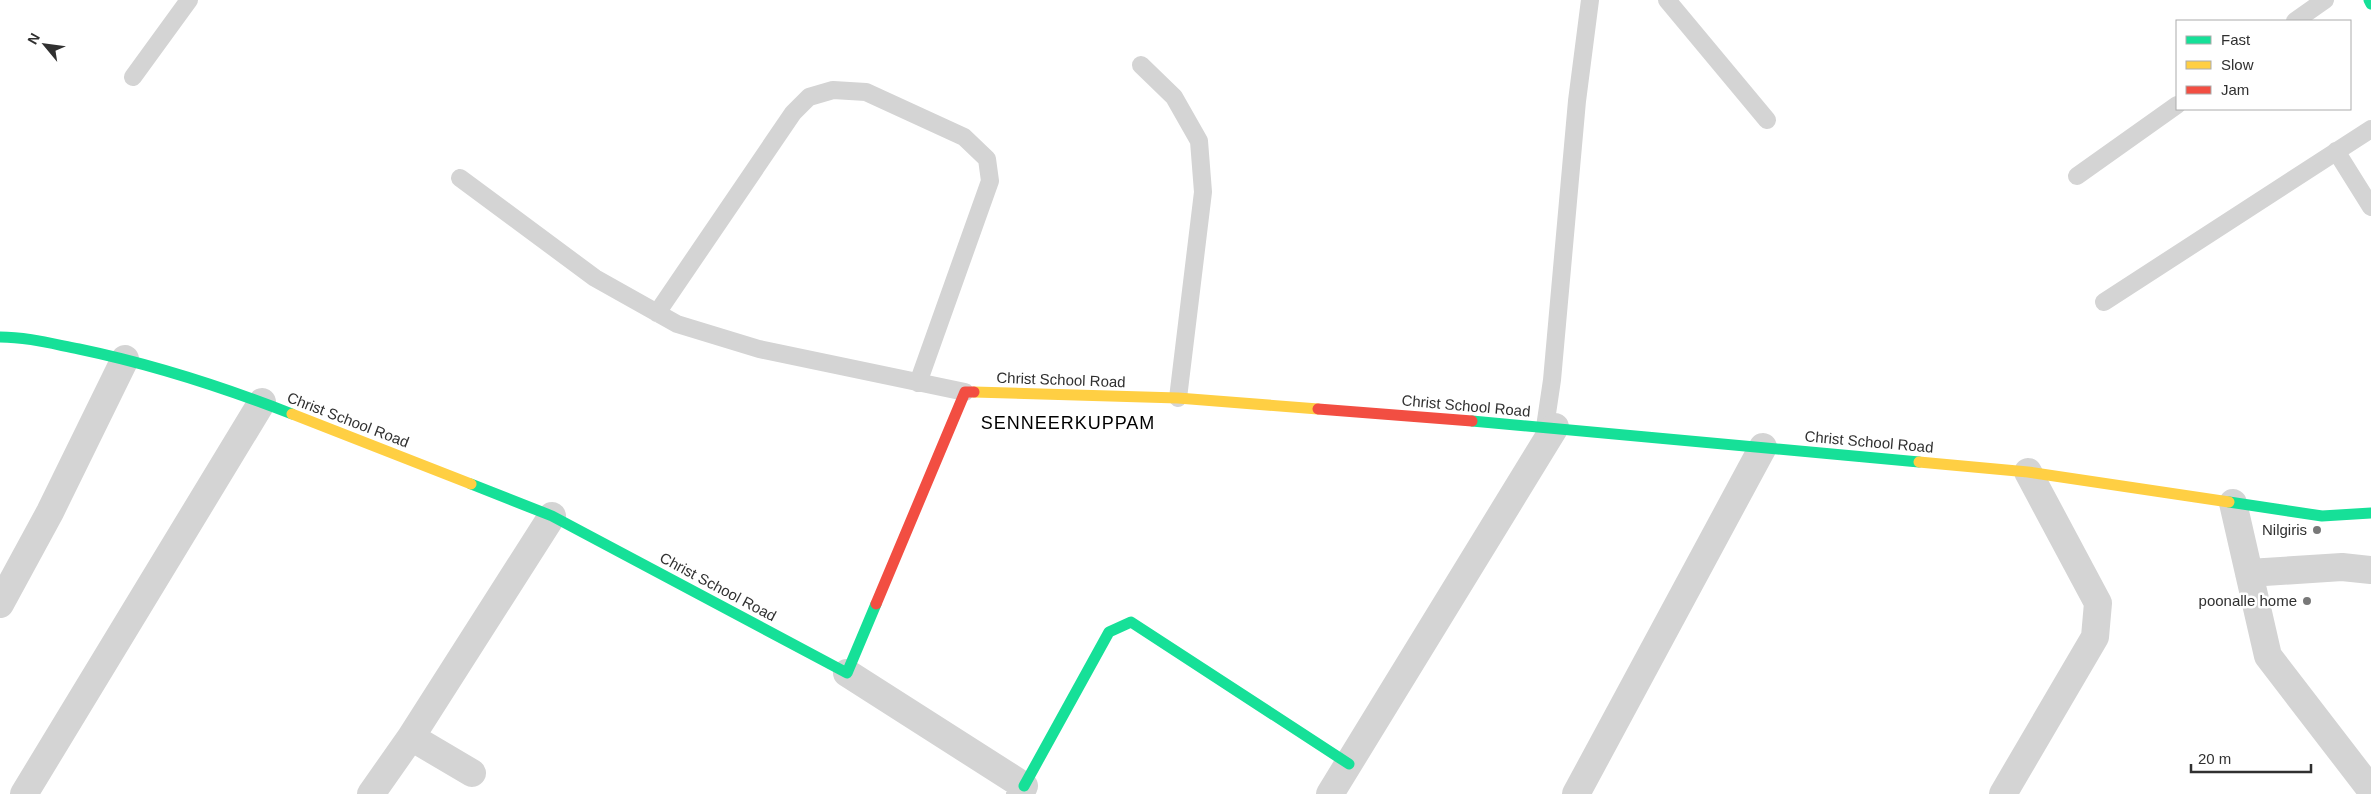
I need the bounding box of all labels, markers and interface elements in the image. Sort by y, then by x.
north arrow [20,20,70,70]
legend [2176,20,2351,110]
text: N [24,30,43,47]
text: Fast [2221,31,2251,48]
text: Slow [2221,56,2254,73]
text: Jam [2221,81,2249,98]
street label: Christ School Road [996,369,1126,390]
street label: Christ School Road [285,388,412,451]
street label: Christ School Road [1401,391,1531,420]
district label: SENNEERKUPPAM [981,413,1155,433]
street label: Christ School Road [1804,427,1934,456]
place label: Nilgiris [2262,521,2307,538]
marker: Nilgiris [2311,524,2323,536]
street label: Christ School Road [657,549,779,624]
place label: poonalle home [2199,592,2297,609]
marker: poonalle home [2301,595,2313,607]
scale bar [2191,742,2311,774]
text: 20 m [2198,750,2231,767]

